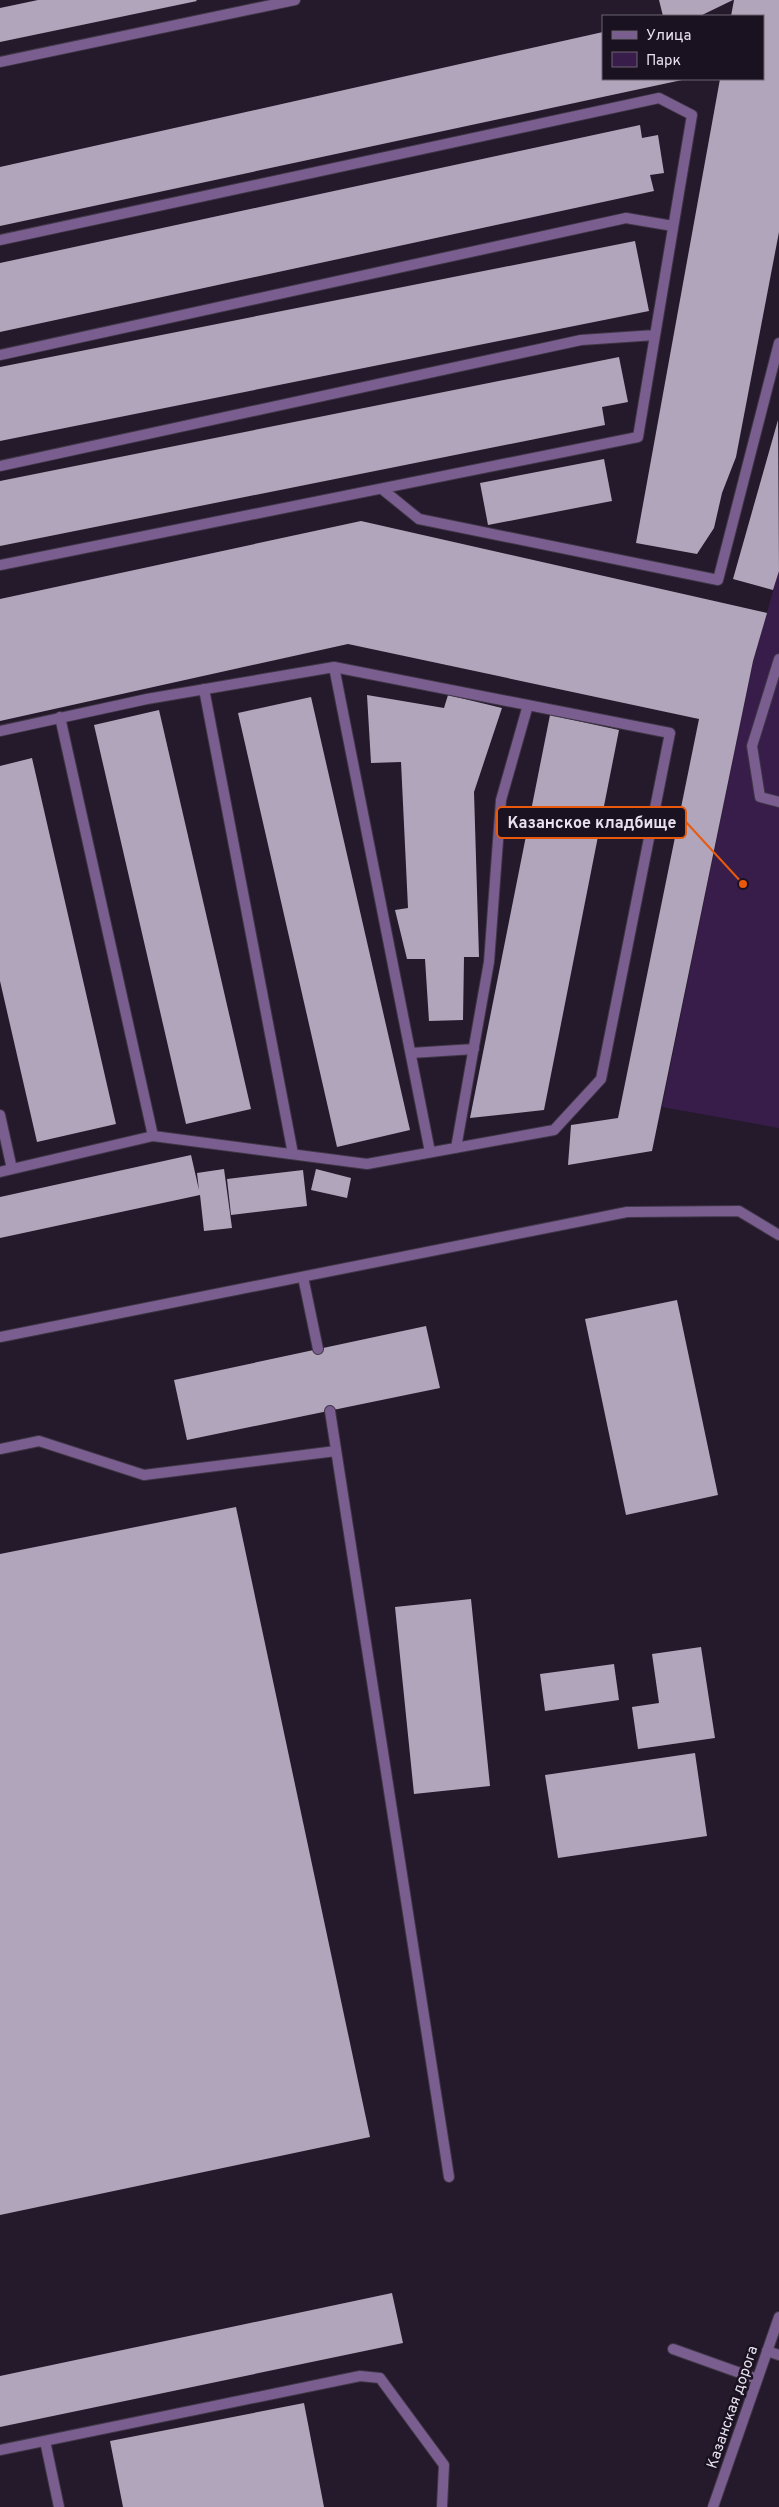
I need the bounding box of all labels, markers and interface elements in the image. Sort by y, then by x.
legend [602,15,764,80]
text: Улица [646,27,691,46]
text: Парк [646,52,681,71]
callout: Казанское кладбище [497,807,686,838]
text: Казанское кладбище [508,814,677,834]
street label: Казанская дорога [704,2344,763,2471]

